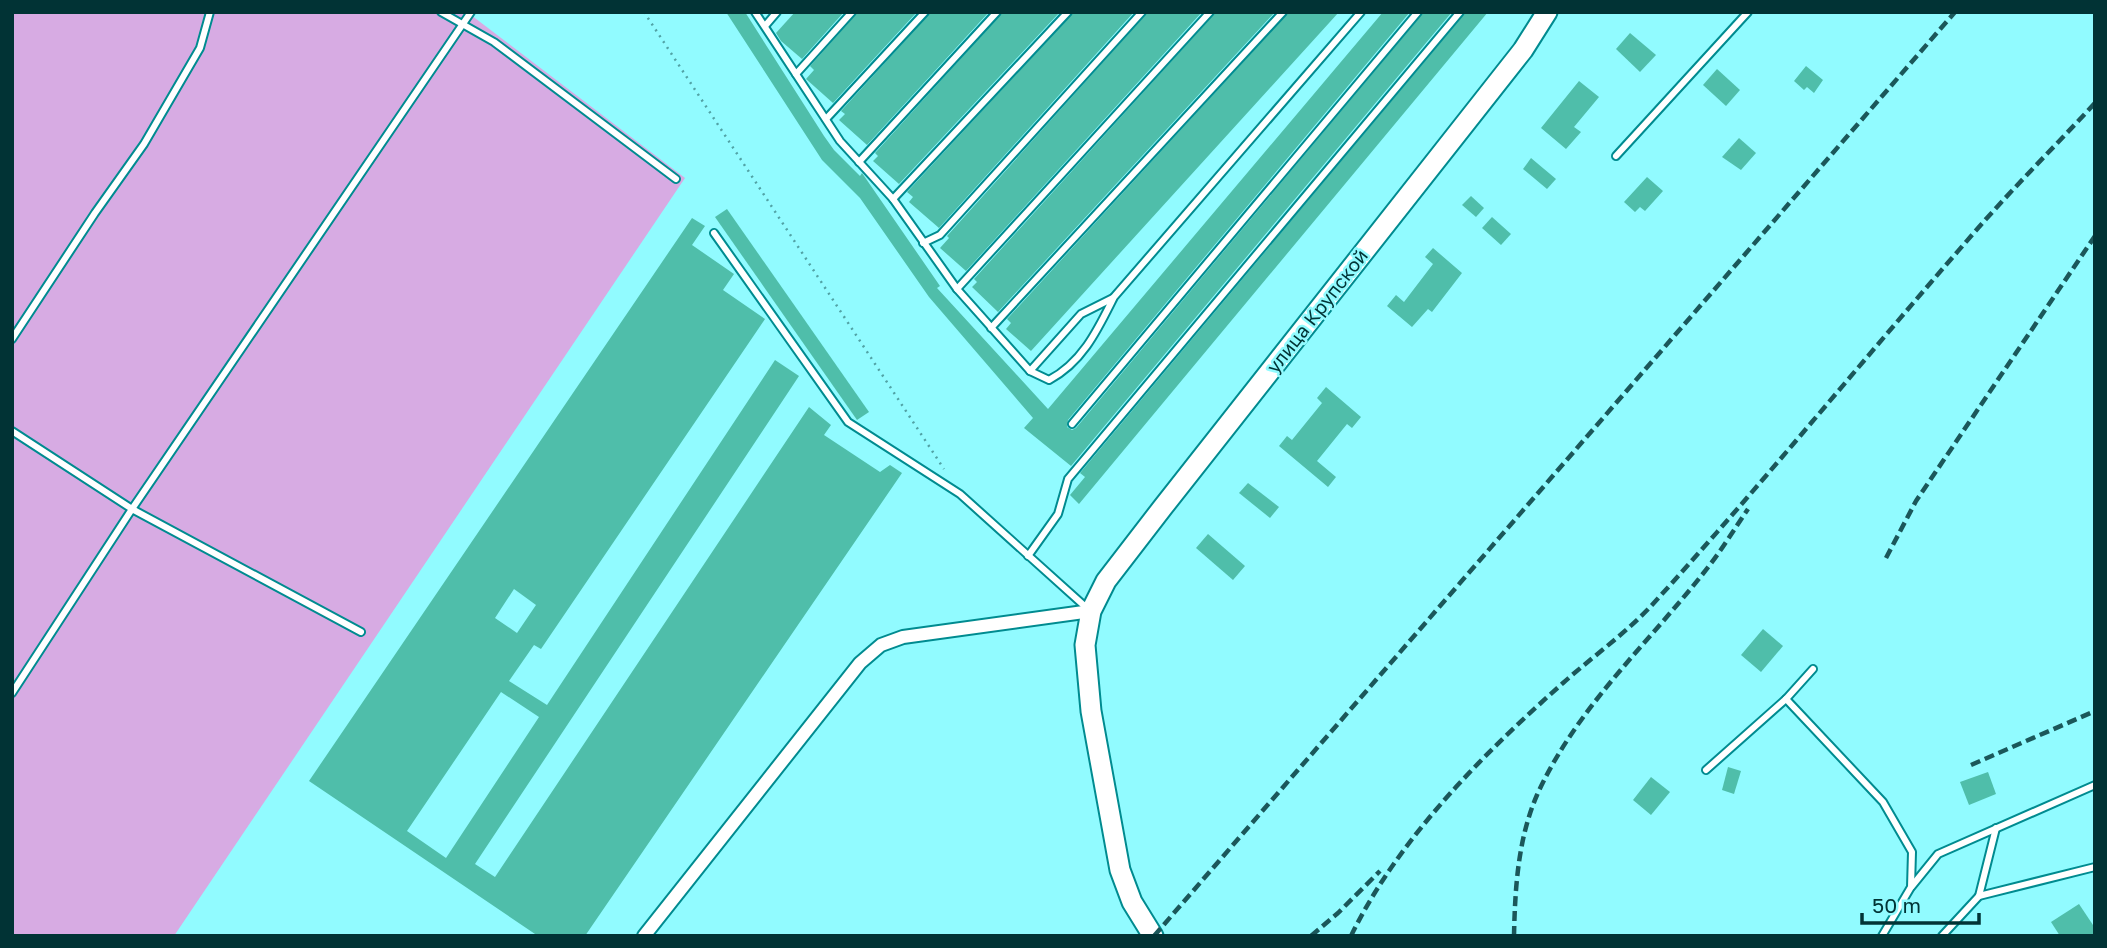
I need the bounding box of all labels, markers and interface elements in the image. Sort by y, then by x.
street label: улица Крупской [1261,244,1372,377]
scale bar [1862,881,1979,925]
text: 50 m [1872,892,1921,918]

